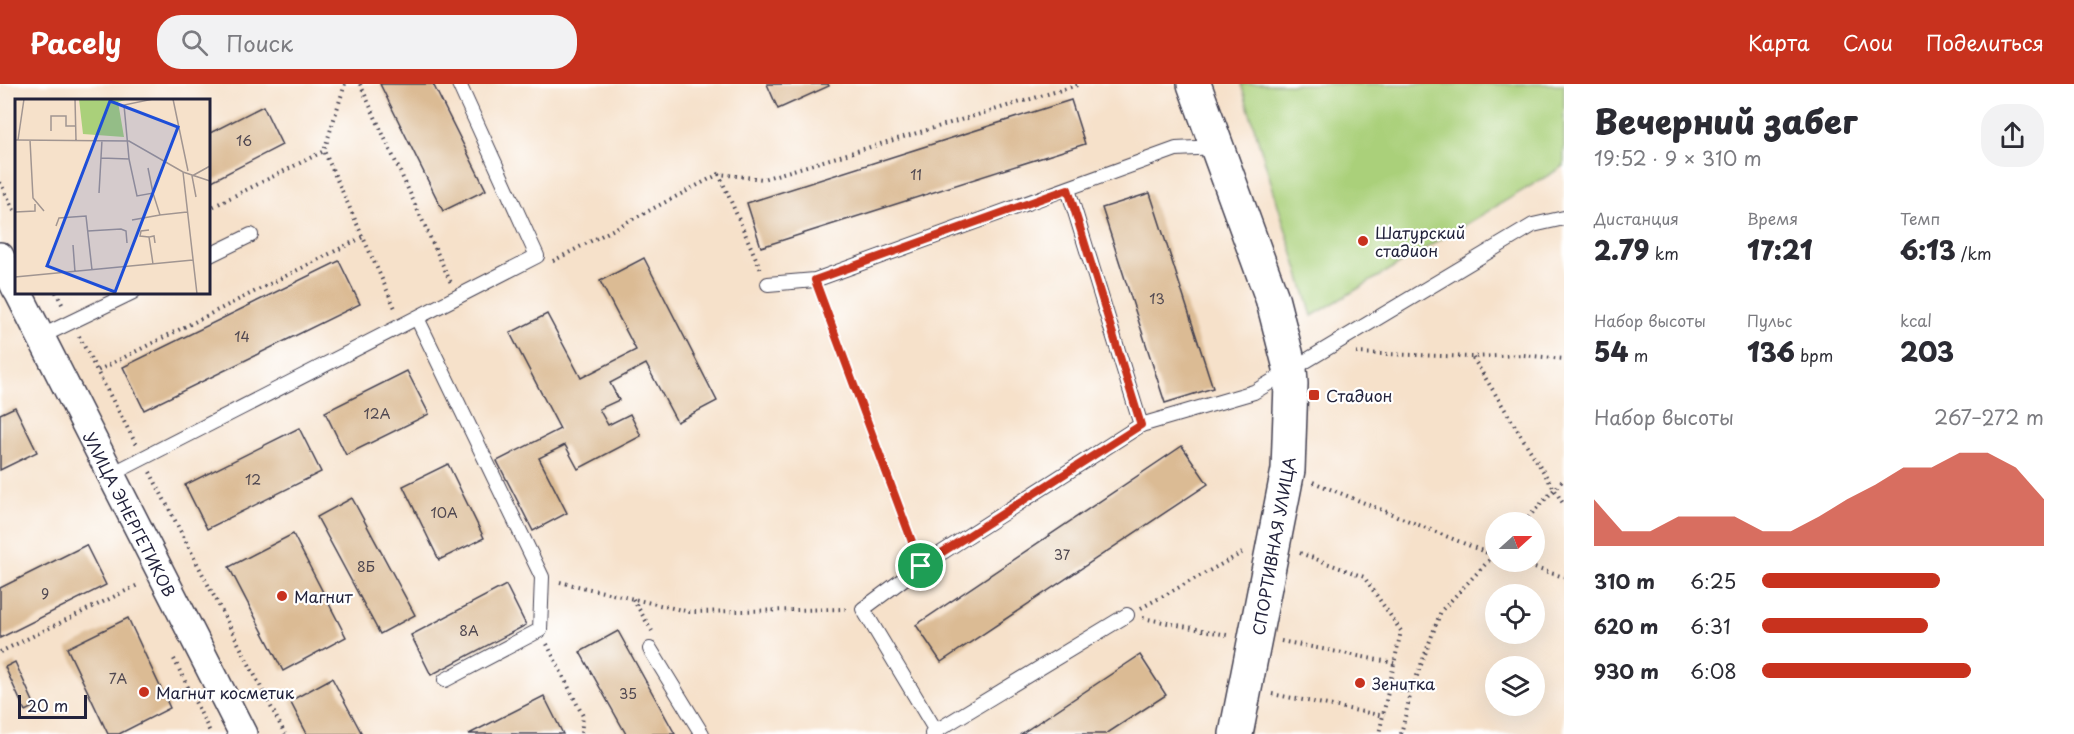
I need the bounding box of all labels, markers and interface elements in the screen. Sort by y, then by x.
search box [157,15,577,69]
text: Pacely [30,21,121,64]
icon: search [178,26,211,59]
text: Поиск [226,26,293,59]
text: Карта [1748,26,1810,58]
text: Слои [1843,26,1893,58]
text: Поделиться [1926,26,2044,58]
text: Вечерний забег [1594,95,1857,145]
inset map [15,99,210,294]
button: share [1981,104,2044,167]
house number: 16 [236,130,252,151]
text: 19:52 · 9 × 310 m [1594,143,1762,173]
house number: 11 [910,164,922,185]
text: Дистанция [1594,206,1679,230]
text: Время [1747,206,1798,230]
text: Темп [1900,206,1940,230]
place label: Шатурский стадион [1375,220,1465,262]
text: 2.79 [1594,230,1649,269]
text: 17:21 [1747,230,1813,269]
text: 6:13 [1900,230,1956,269]
marker: Шатурский стадион [1356,234,1370,248]
text: km [1649,241,1679,265]
text: /km [1956,241,1991,265]
house number: 13 [1149,288,1165,309]
text: Набор высоты [1594,308,1706,332]
text: Пульс [1747,308,1792,332]
text: kcal [1900,308,1932,332]
house number: 14 [234,326,250,347]
text: 54 [1594,332,1628,371]
text: 136 [1747,332,1795,371]
text: 203 [1900,332,1954,371]
text: m [1628,343,1648,367]
text: bpm [1795,343,1833,367]
place label: Стадион [1326,383,1393,407]
marker: Стадион [1307,388,1321,402]
text: Набор высоты [1594,402,1734,432]
text: 267–272 m [1934,402,2044,432]
house number: 12А [364,403,391,424]
street label: УЛИЦА ЭНЕРГЕТИКОВ [78,427,182,601]
street label: СПОРТИВНАЯ УЛИЦА [1245,455,1301,637]
house number: 12 [245,469,261,490]
house number: 10А [430,502,458,523]
north arrow [1485,512,1545,572]
map controls [1485,512,1545,716]
pin [895,540,946,591]
house number: 37 [1054,544,1071,565]
icon: arrive [904,549,937,582]
house number: 8Б [357,556,375,577]
text: 310 m [1594,566,1655,596]
text: 6:25 [1690,566,1736,596]
house number: 9 [41,583,49,604]
place label: Магнит [294,584,354,608]
button: locate [1485,584,1545,644]
marker: Магнит [275,589,289,603]
text: 620 m [1594,611,1658,641]
text: 6:31 [1690,611,1731,641]
house number: 8А [459,620,479,641]
button: layers [1485,656,1545,716]
text: 930 m [1594,656,1659,686]
text: 6:08 [1690,656,1737,686]
house number: 7А [109,668,128,689]
place label: Зенитка [1372,671,1435,695]
marker: Зенитка [1353,676,1367,690]
place label: Магнит косметик [156,680,295,704]
house number: 35 [619,683,637,704]
marker: Магнит косметик [137,685,151,699]
scale bar [18,692,87,720]
text: 20 m [27,693,68,717]

